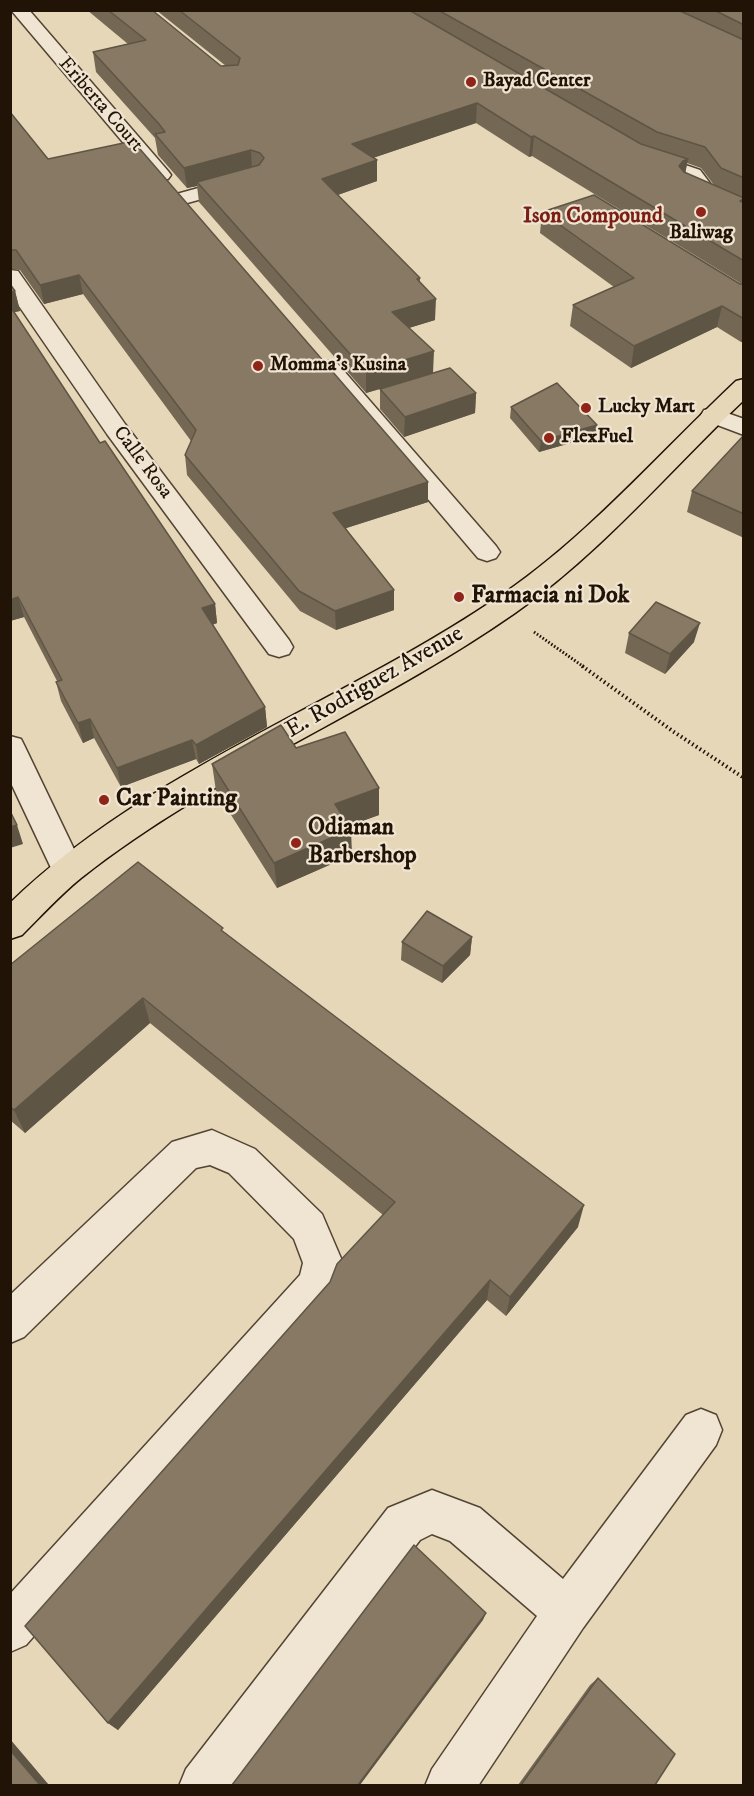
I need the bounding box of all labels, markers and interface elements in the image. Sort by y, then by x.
street label: Eriberta Court [52,53,148,157]
place label: Bayad Center [483,70,590,94]
marker: Bayad Center [464,75,478,89]
district label: Ison Compound [523,204,663,230]
marker: Baliwag [694,205,708,219]
place label: Baliwag [669,222,733,246]
place label: Momma's Kusina [270,354,406,378]
marker: Momma's Kusina [251,359,265,373]
place label: Lucky Mart [598,396,695,420]
marker: Lucky Mart [579,401,593,415]
street label: Calle Rosa [107,422,177,504]
place label: FlexFuel [561,426,633,450]
marker: FlexFuel [542,431,556,445]
place label: Farmacia ni Dok [471,583,629,611]
marker: Farmacia ni Dok [452,590,466,604]
street label: E. Rodriguez Avenue [281,620,469,746]
place label: Car Painting [116,786,237,814]
marker: Car Painting [97,793,111,807]
place label: Odiaman Barbershop [308,815,417,871]
marker: Odiaman Barbershop [289,836,303,850]

